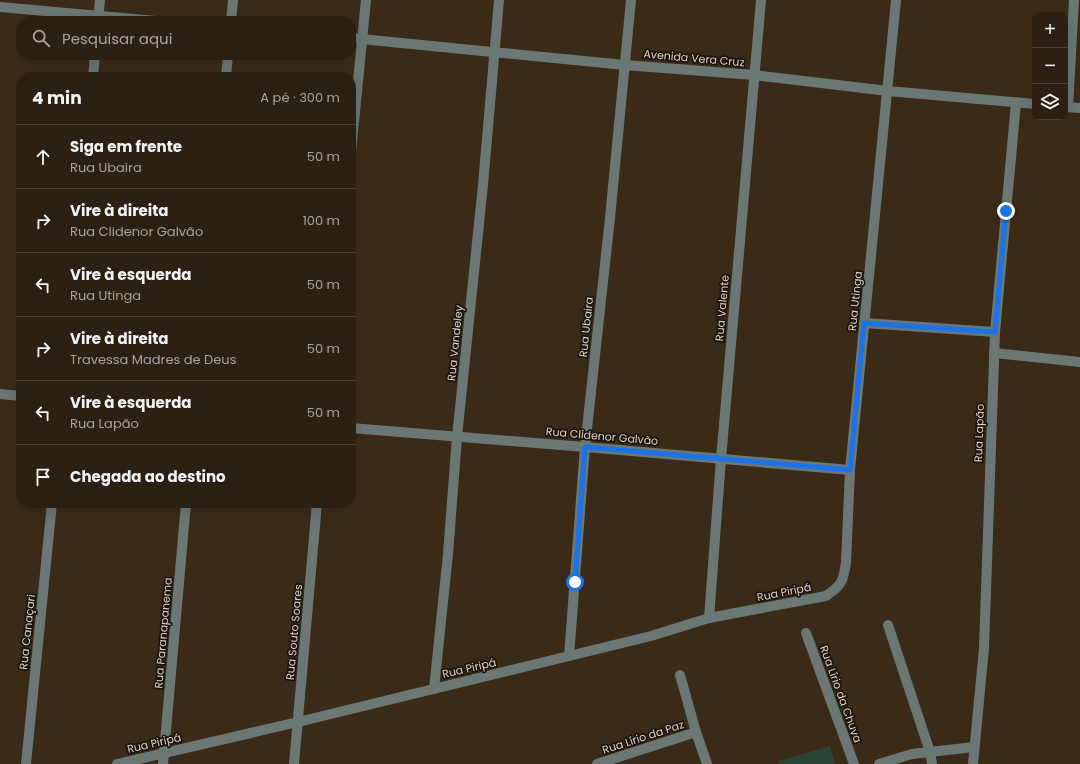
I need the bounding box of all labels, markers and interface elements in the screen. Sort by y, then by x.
map controls [1032,12,1068,120]
button: + [1032,12,1068,48]
search box [16,16,356,60]
icon: search [30,27,52,49]
text: Pesquisar aqui [62,28,172,49]
street label: Avenida Vera Cruz [643,46,745,70]
button: − [1032,48,1068,84]
button: layers [1032,84,1068,120]
text: 4 min [32,86,82,110]
text: A pé · 300 m [260,88,340,107]
text: Siga em frente [70,136,182,157]
icon: ahead [32,146,54,168]
text: 50 m [307,147,340,166]
text: Rua Ubaira [70,158,142,177]
text: Vire à direita [70,200,169,221]
route end [997,202,1015,220]
icon: right [32,210,54,232]
text: 100 m [303,211,340,230]
text: Rua Clidenor Galvão [70,222,203,241]
text: Vire à esquerda [70,264,192,285]
street label: Rua Utinga [844,270,866,332]
icon: left [32,274,54,296]
street label: Rua Valente [711,274,733,342]
text: 50 m [307,275,340,294]
text: Rua Utinga [70,286,141,305]
street label: Rua Ubaira [575,296,597,358]
street label: Rua Vandeley [443,304,467,382]
text: Vire à direita [70,328,169,349]
icon: right [32,338,54,360]
text: 50 m [307,339,340,358]
text: Travessa Madres de Deus [70,350,236,369]
text: Vire à esquerda [70,392,192,413]
icon: left [32,402,54,424]
text: 50 m [307,403,340,422]
street label: Rua Lapão [970,404,988,462]
text: Rua Lapão [70,414,139,433]
street label: Rua Clidenor Galvão [545,423,659,449]
icon: arrive [32,466,54,488]
text: Chegada ao destino [70,466,226,487]
route start [566,573,584,591]
street label: Rua Paranapanema [150,577,176,689]
street label: Rua Piripá [756,579,812,605]
street label: Rua Souto Soares [282,583,306,681]
street label: Rua Canaçari [15,593,39,670]
street label: Rua Lírio da Chuva [816,643,866,745]
street label: Rua Piripá [440,654,498,682]
street label: Rua Lírio da Paz [600,716,686,758]
street label: Rua Piripá [125,729,183,757]

